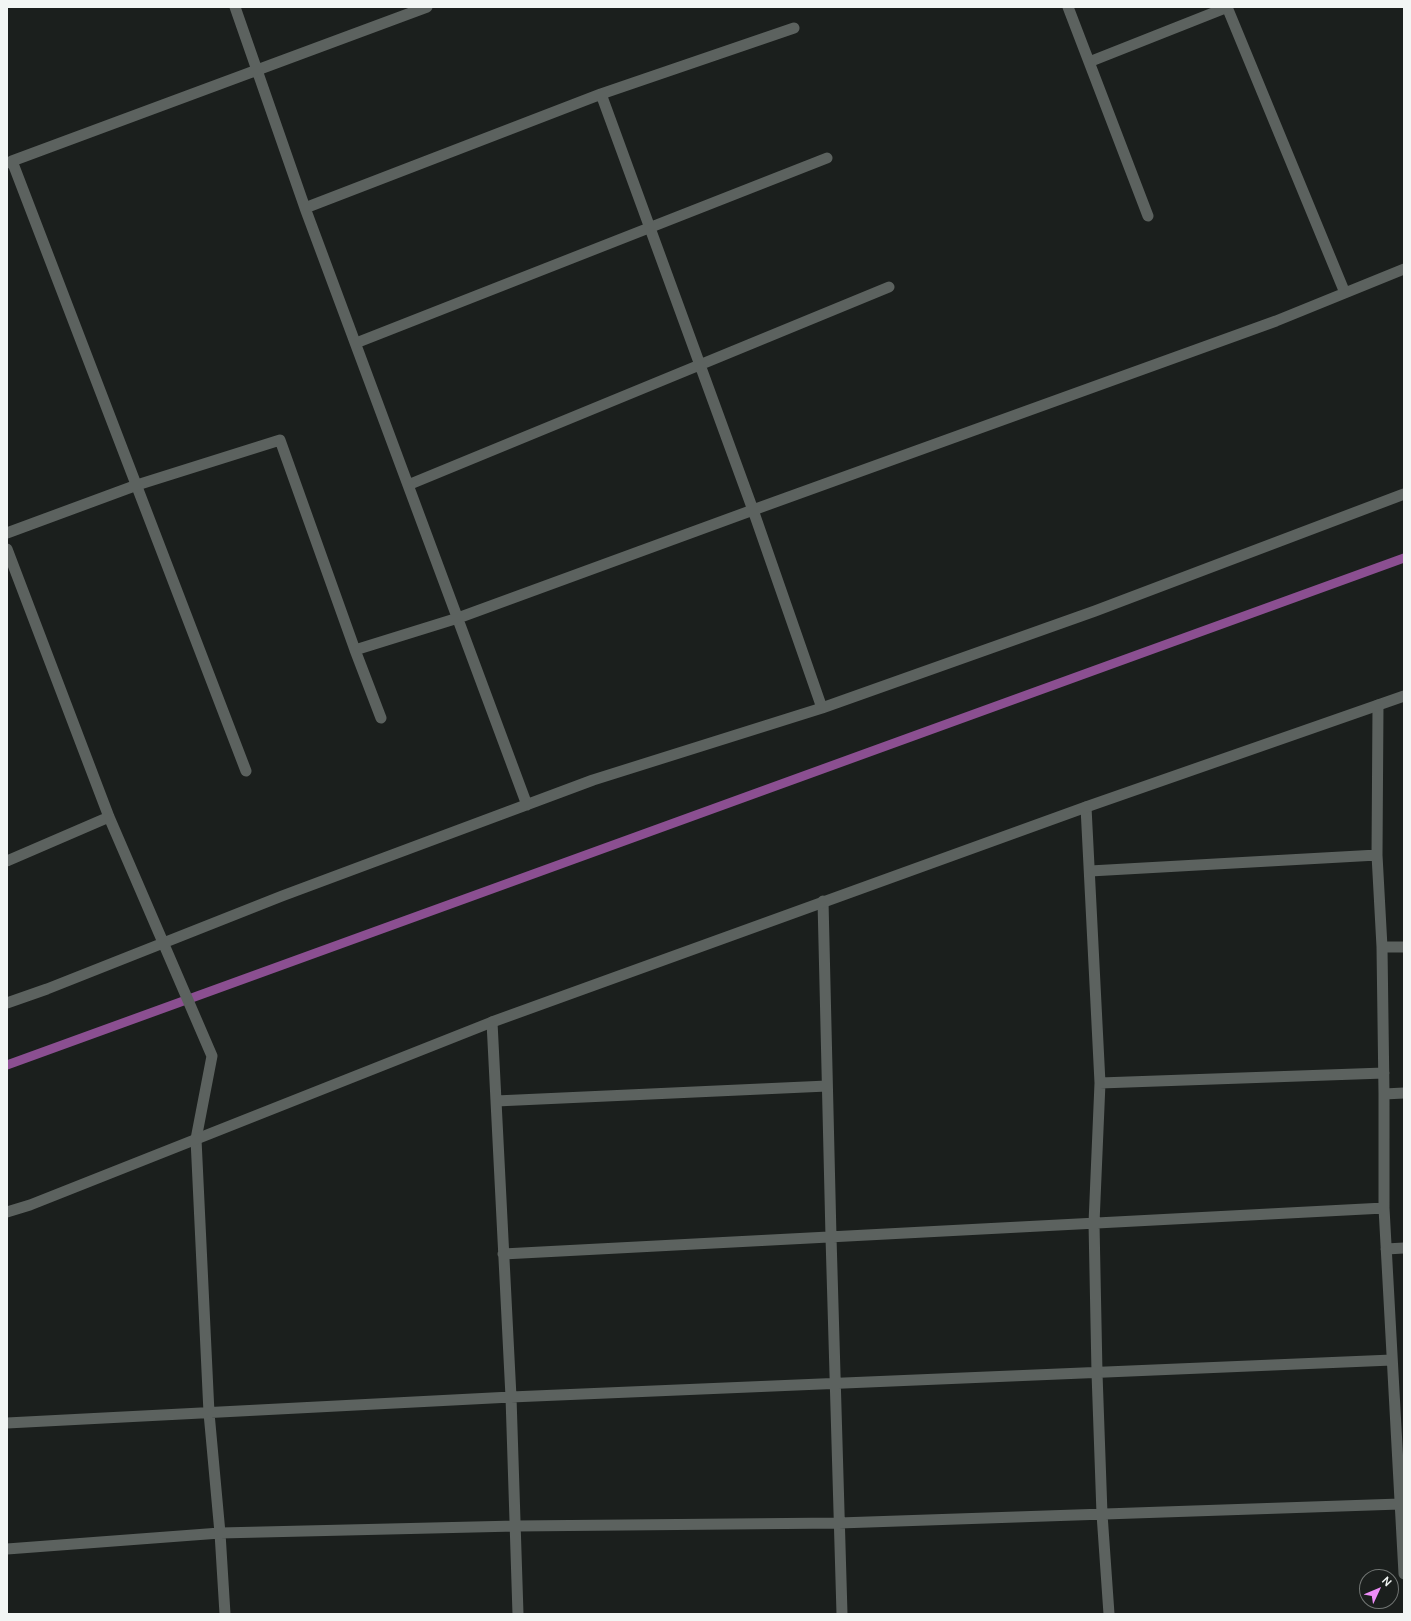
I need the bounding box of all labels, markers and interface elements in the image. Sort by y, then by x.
north arrow [1359,1569,1399,1609]
text: N [1379,1573,1395,1589]

